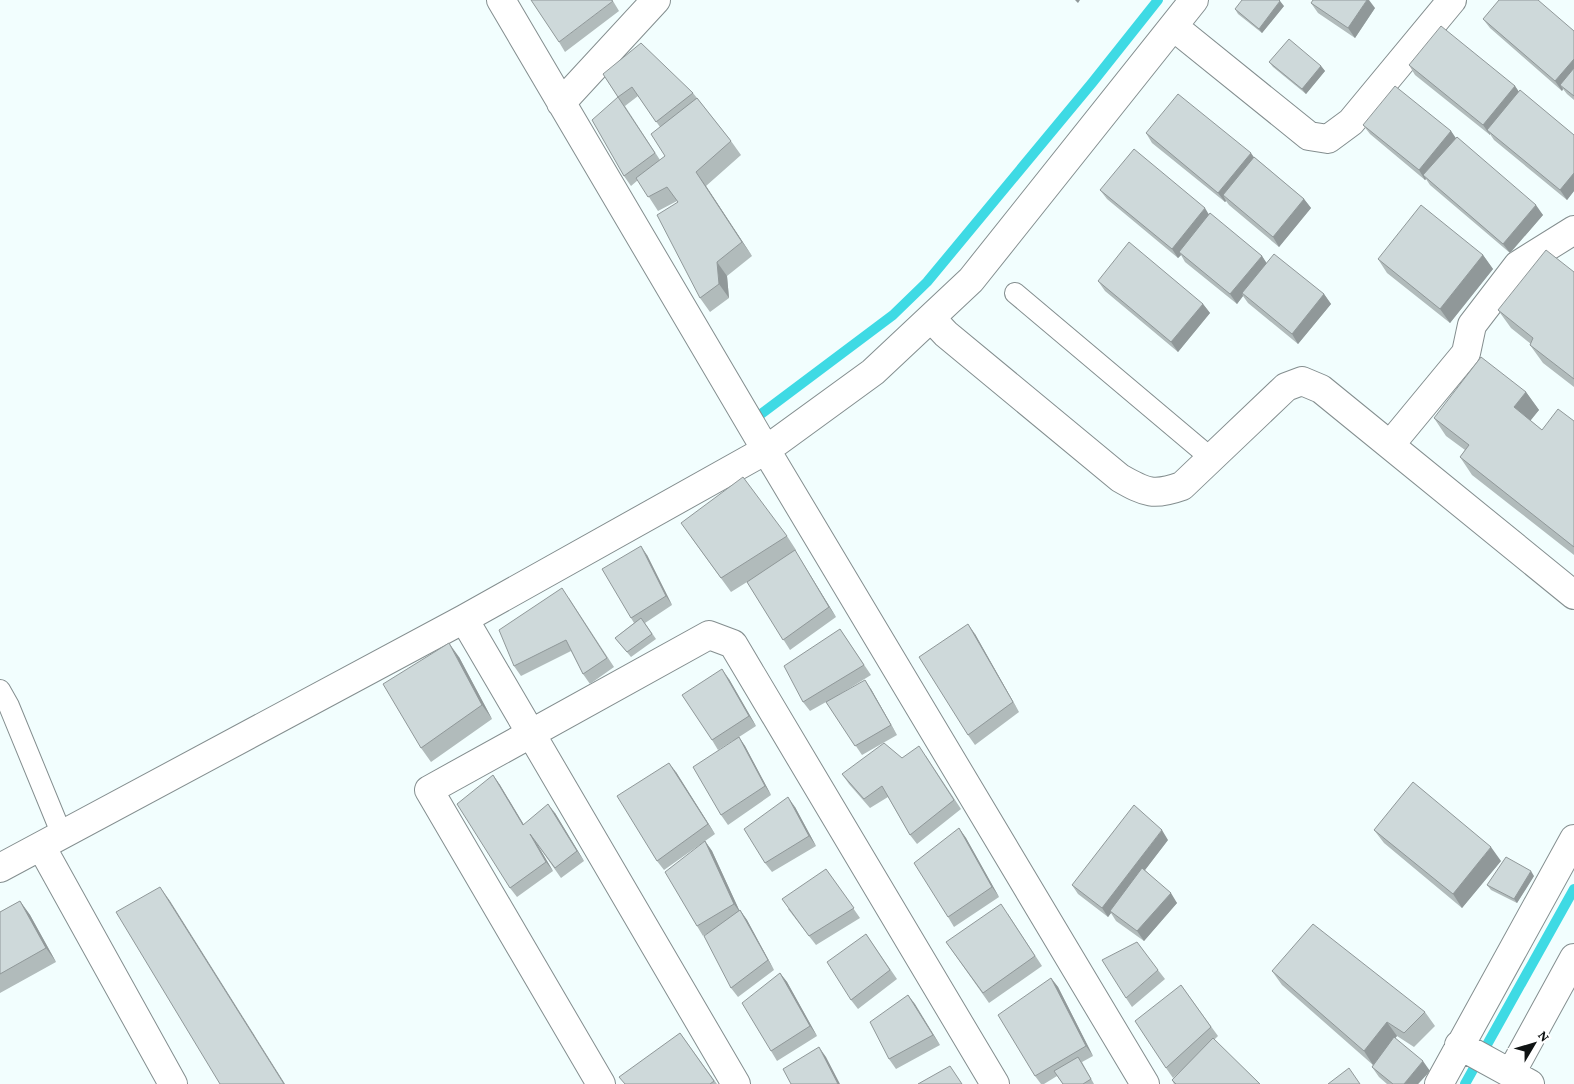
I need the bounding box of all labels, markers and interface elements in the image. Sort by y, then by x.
north arrow [1509,1019,1559,1069]
text: N [1535,1027,1554,1045]

